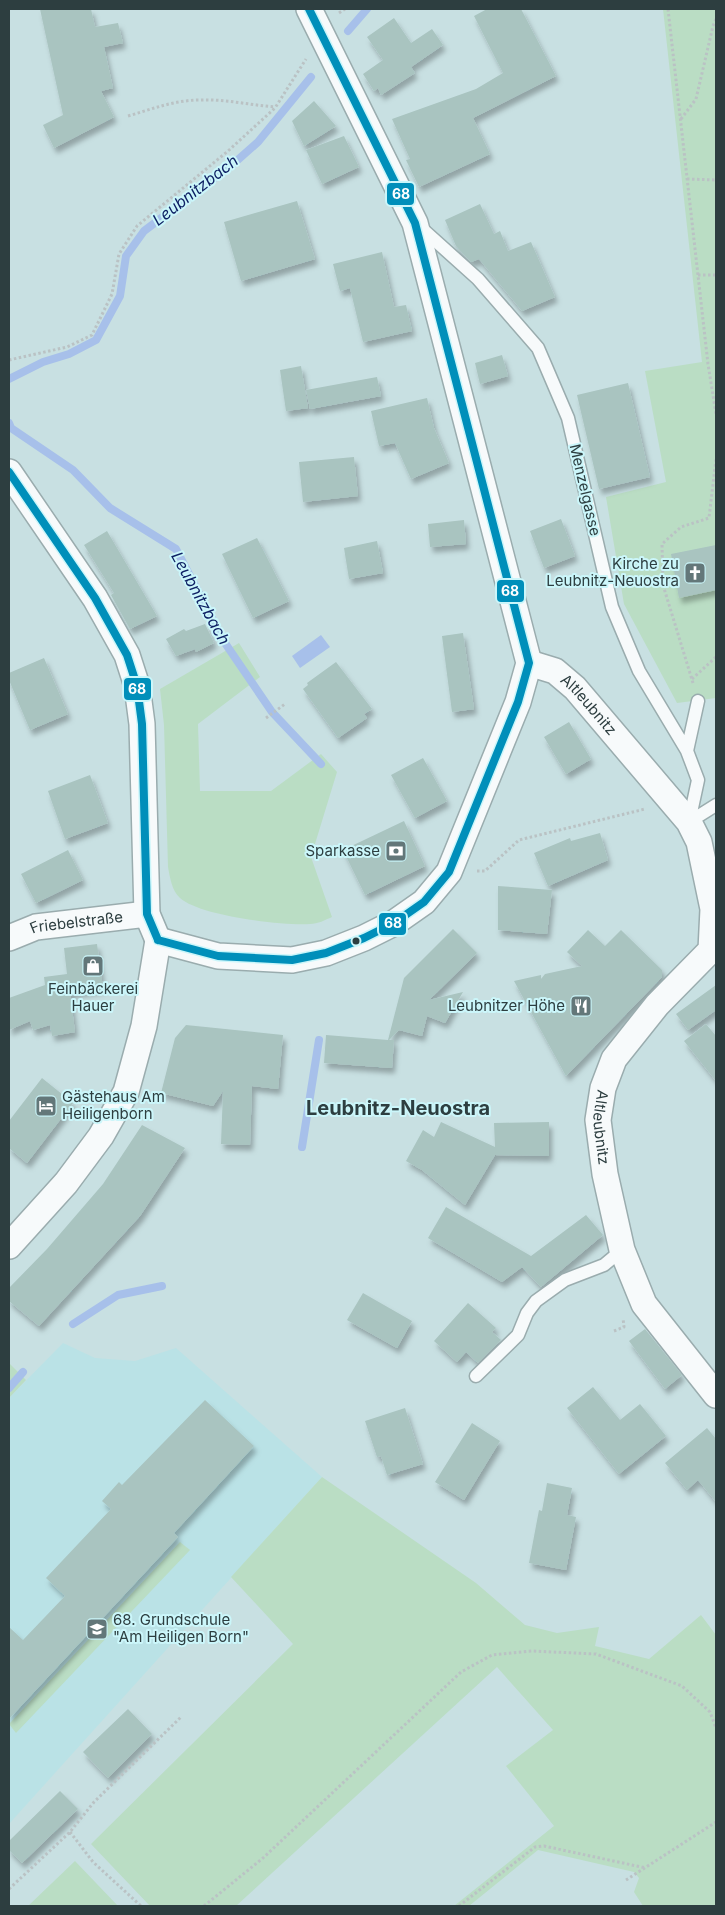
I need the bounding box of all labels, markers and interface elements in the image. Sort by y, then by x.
water label: Leubnitzbach [148,150,242,230]
line badge: 68 [386,182,415,206]
text: 68 [392,185,410,202]
street label: Menzelgasse [566,442,605,538]
water label: Leubnitzbach [167,548,235,648]
place label: Kirche zu Leubnitz-Neuostra [546,554,679,590]
church icon: Kirche zu Leubnitz-Neuostra [683,561,707,585]
line badge: 68 [496,579,525,603]
text: 68 [501,582,519,599]
street label: Altleubnitz [557,670,621,739]
line badge: 68 [123,677,152,701]
text: 68 [128,680,146,697]
bank icon: Sparkasse [384,839,408,863]
place label: Sparkasse [306,841,380,860]
street label: Friebelstraße [27,907,124,938]
line badge: 68 [378,912,407,936]
text: 68 [384,914,402,931]
unlabelled marker [351,936,361,946]
shop icon: Feinbäckerei Hauer [81,954,105,978]
place label: Feinbäckerei Hauer [48,979,138,1015]
restaurant icon: Leubnitzer Höhe [569,994,593,1018]
place label: Leubnitzer Höhe [448,996,565,1015]
place label: Gästehaus Am Heiligenborn [62,1087,165,1123]
street label: Altleubnitz [589,1089,614,1166]
hotel icon: Gästehaus Am Heiligenborn [34,1094,58,1118]
district label: Leubnitz-Neuostra [306,1096,490,1120]
place label: 68. Grundschule "Am Heiligen Born" [113,1610,249,1646]
school or university icon: 68. Grundschule "Am Heiligen Born" [85,1617,109,1641]

